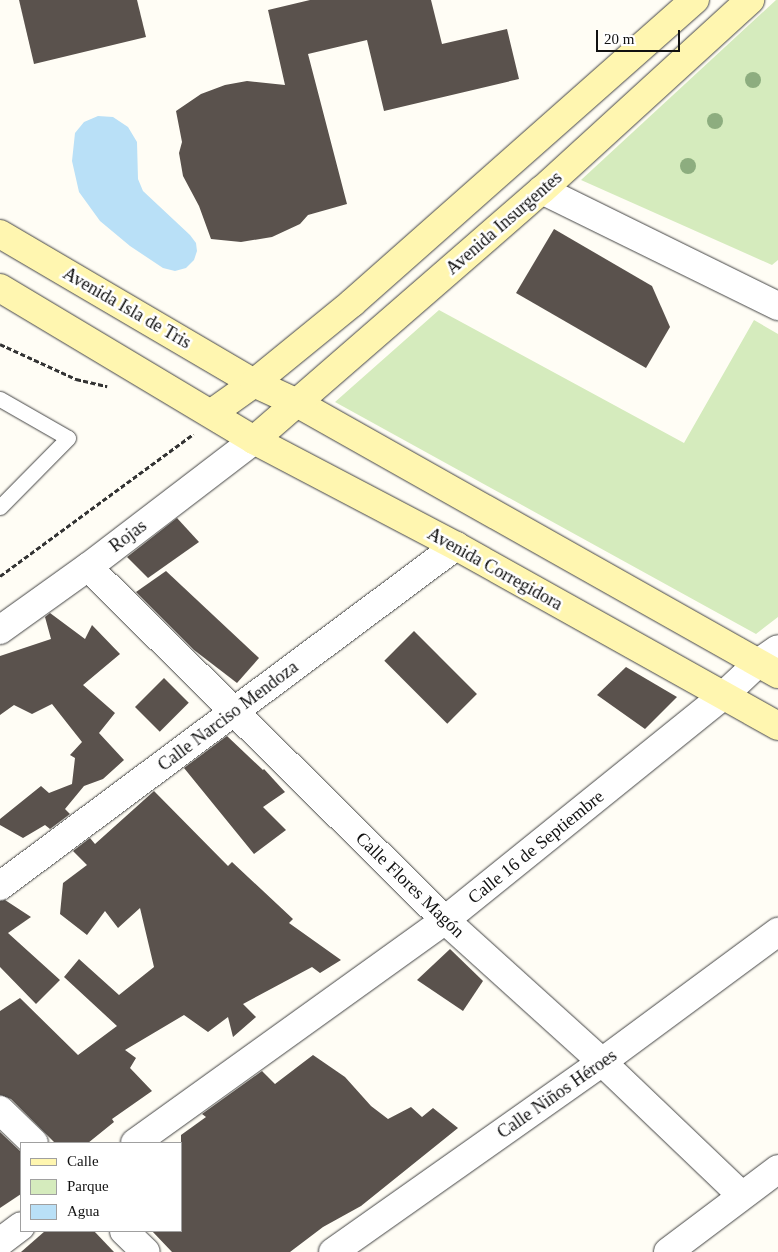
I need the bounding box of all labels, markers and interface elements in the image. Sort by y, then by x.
scale bar [598,20,682,52]
text: 20 m [604,31,634,47]
street label: Avenida Insurgentes [442,167,566,279]
street label: Avenida Isla de Tris [59,263,195,353]
street label: Rojas [105,515,151,557]
street label: Avenida Corregidora [424,523,566,615]
street label: Calle Narciso Mendoza [154,656,302,776]
street label: Calle 16 de Septiembre [464,786,608,908]
street label: Calle Flores Magón [351,828,469,942]
street label: Calle Niños Héroes [493,1045,621,1143]
legend [20,1142,182,1232]
text: Calle [67,1153,99,1169]
text: Parque [67,1178,109,1194]
text: Agua [67,1203,100,1219]

